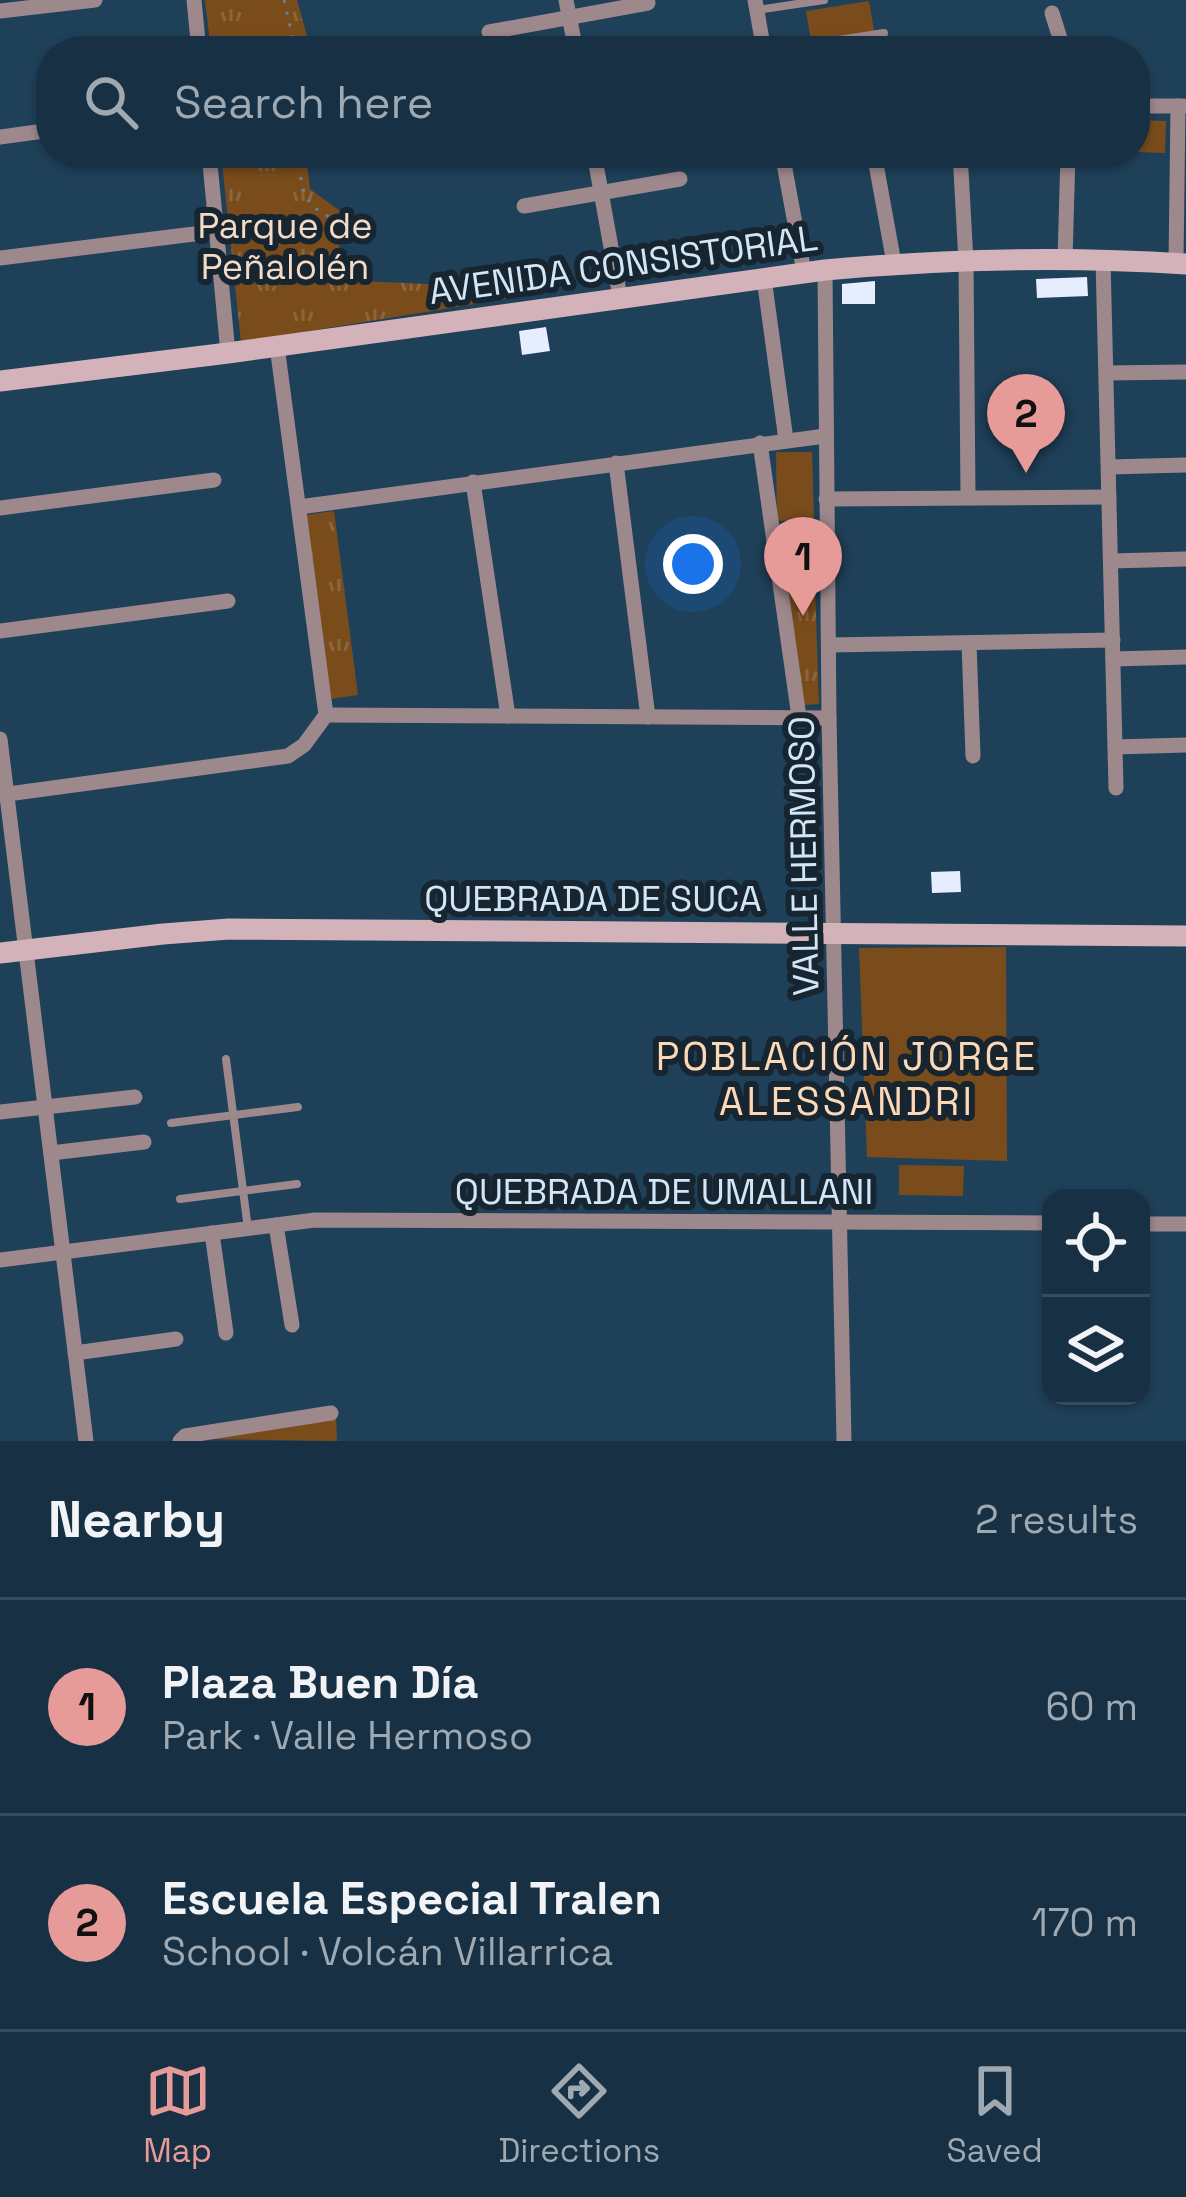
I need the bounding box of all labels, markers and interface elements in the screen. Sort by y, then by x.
search box [36,36,1150,168]
icon: search [78,69,144,135]
text: Search here [174,74,433,131]
park label: Parque de Peñalolén [197,203,373,290]
street label: AVENIDA CONSISTORIAL [426,215,820,315]
pin: 2 [987,374,1065,473]
pin: 1 [764,517,842,616]
your location [663,534,723,594]
street label: VALLE HERMOSO [779,716,829,996]
street label: QUEBRADA DE SUCA [424,876,762,922]
district label: POBLACIÓN JORGE ALESSANDRI [656,1032,1038,1126]
street label: QUEBRADA DE UMALLANI [455,1169,873,1215]
map controls [1042,1189,1150,1405]
button: locate [1042,1189,1150,1297]
button: layers [1042,1297,1150,1405]
text: Nearby [48,1487,225,1552]
text: 2 results [975,1495,1138,1544]
text: Plaza Buen Día [162,1654,479,1711]
text: 1 [78,1682,96,1731]
text: 60 m [1046,1682,1138,1731]
text: Park · Valle Hermoso [162,1711,533,1760]
text: Escuela Especial Tralen [162,1870,662,1927]
text: 2 [75,1898,99,1947]
text: 170 m [1031,1898,1138,1947]
text: School · Volcán Villarrica [162,1927,613,1976]
tab: Map [143,2058,212,2172]
tab: Directions [498,2058,660,2172]
tab: Saved [947,2058,1043,2172]

